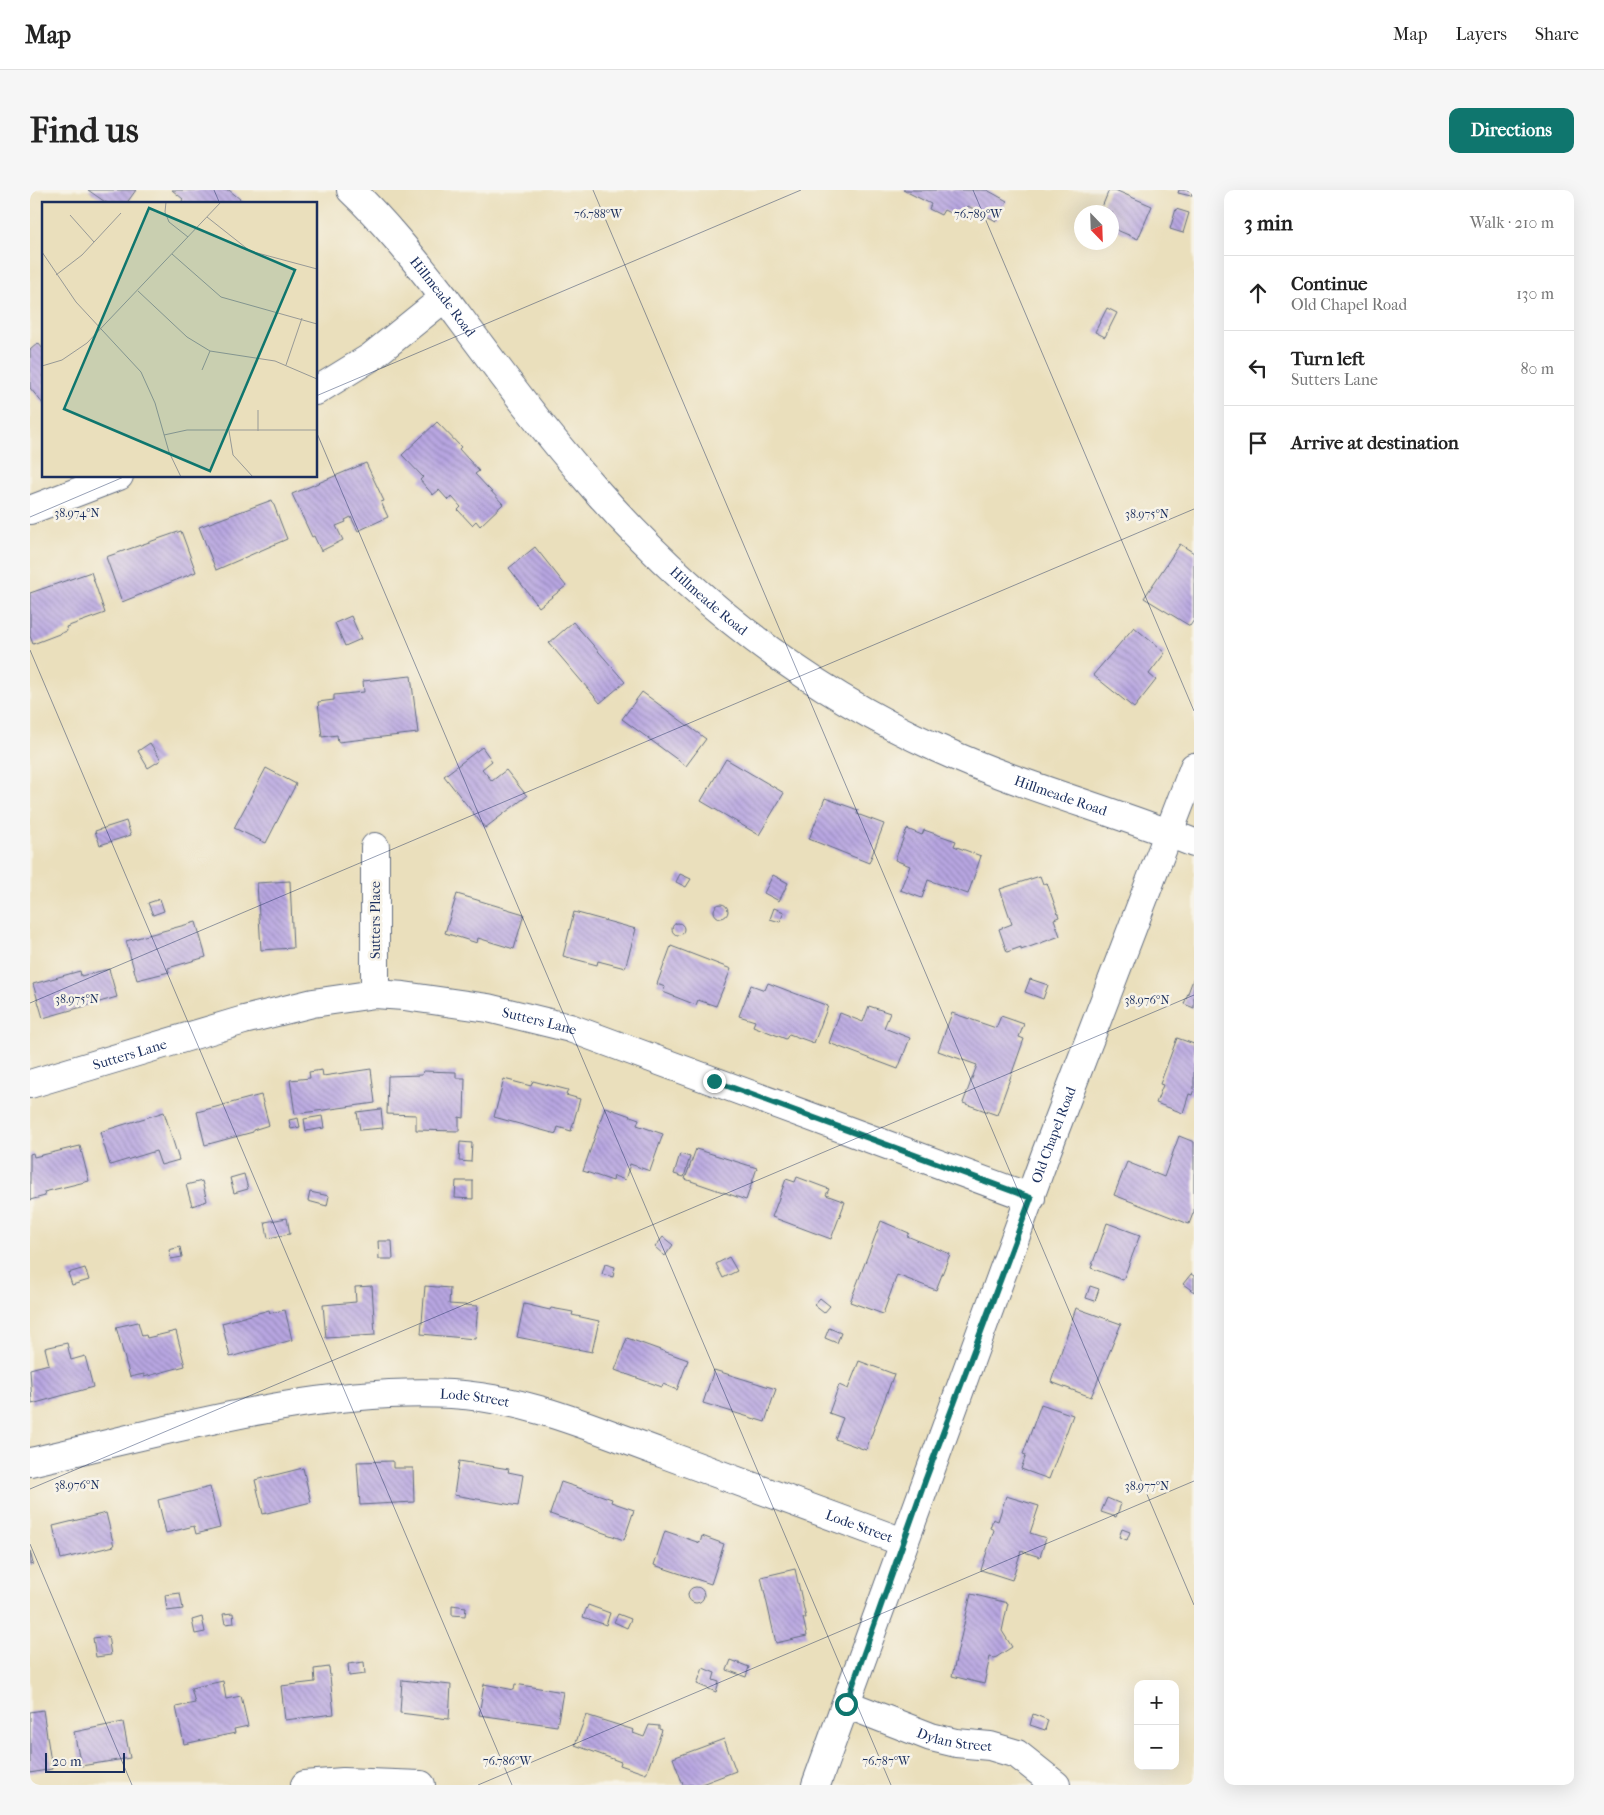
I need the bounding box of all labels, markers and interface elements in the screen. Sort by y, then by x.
text: Map [25,21,71,49]
text: Map [1393,24,1427,45]
text: Layers [1455,24,1507,45]
text: Share [1535,24,1579,45]
button: Directions [1449,108,1574,153]
text: Find us [30,110,139,151]
inset map [42,202,318,478]
north arrow [1074,205,1119,250]
text: 76.788°W [574,207,623,221]
text: 76.789°W [954,207,1003,221]
text: 3 min [1244,211,1293,235]
text: Walk · 210 m [1470,213,1554,232]
street label: Hillmeade Road [406,253,479,341]
text: Continue [1291,273,1367,295]
icon: ahead [1244,279,1272,307]
text: 130 m [1516,284,1554,303]
text: Old Chapel Road [1291,295,1407,314]
text: Turn left [1291,348,1365,370]
icon: left [1244,354,1272,382]
text: 80 m [1520,359,1554,378]
text: Sutters Lane [1291,370,1378,389]
icon: arrive [1244,429,1272,457]
text: Arrive at destination [1291,432,1459,454]
text: 38.974°N [54,506,100,520]
text: 38.975°N [1125,507,1169,521]
street label: Hillmeade Road [666,563,751,639]
street label: Hillmeade Road [1012,772,1109,820]
street label: Sutters Place [367,881,384,959]
text: 38.975°N [55,992,99,1006]
text: 38.976°N [1124,993,1170,1007]
street label: Sutters Lane [500,1004,579,1039]
street label: Sutters Lane [91,1036,169,1074]
route end [703,1070,726,1093]
street label: Old Chapel Road [1028,1084,1080,1186]
street label: Lode Street [440,1386,511,1411]
text: 38.976°N [54,1478,100,1492]
text: 38.977°N [1125,1479,1169,1493]
street label: Lode Street [823,1506,895,1546]
map controls [1134,1680,1179,1770]
button: + [1134,1680,1179,1725]
route start [835,1693,858,1716]
street label: Dylan Street [914,1724,993,1755]
button: − [1134,1725,1179,1770]
scale bar [45,1750,125,1773]
text: 20 m [52,1753,82,1770]
text: 76.786°W [483,1754,532,1768]
text: 76.787°W [862,1754,911,1768]

